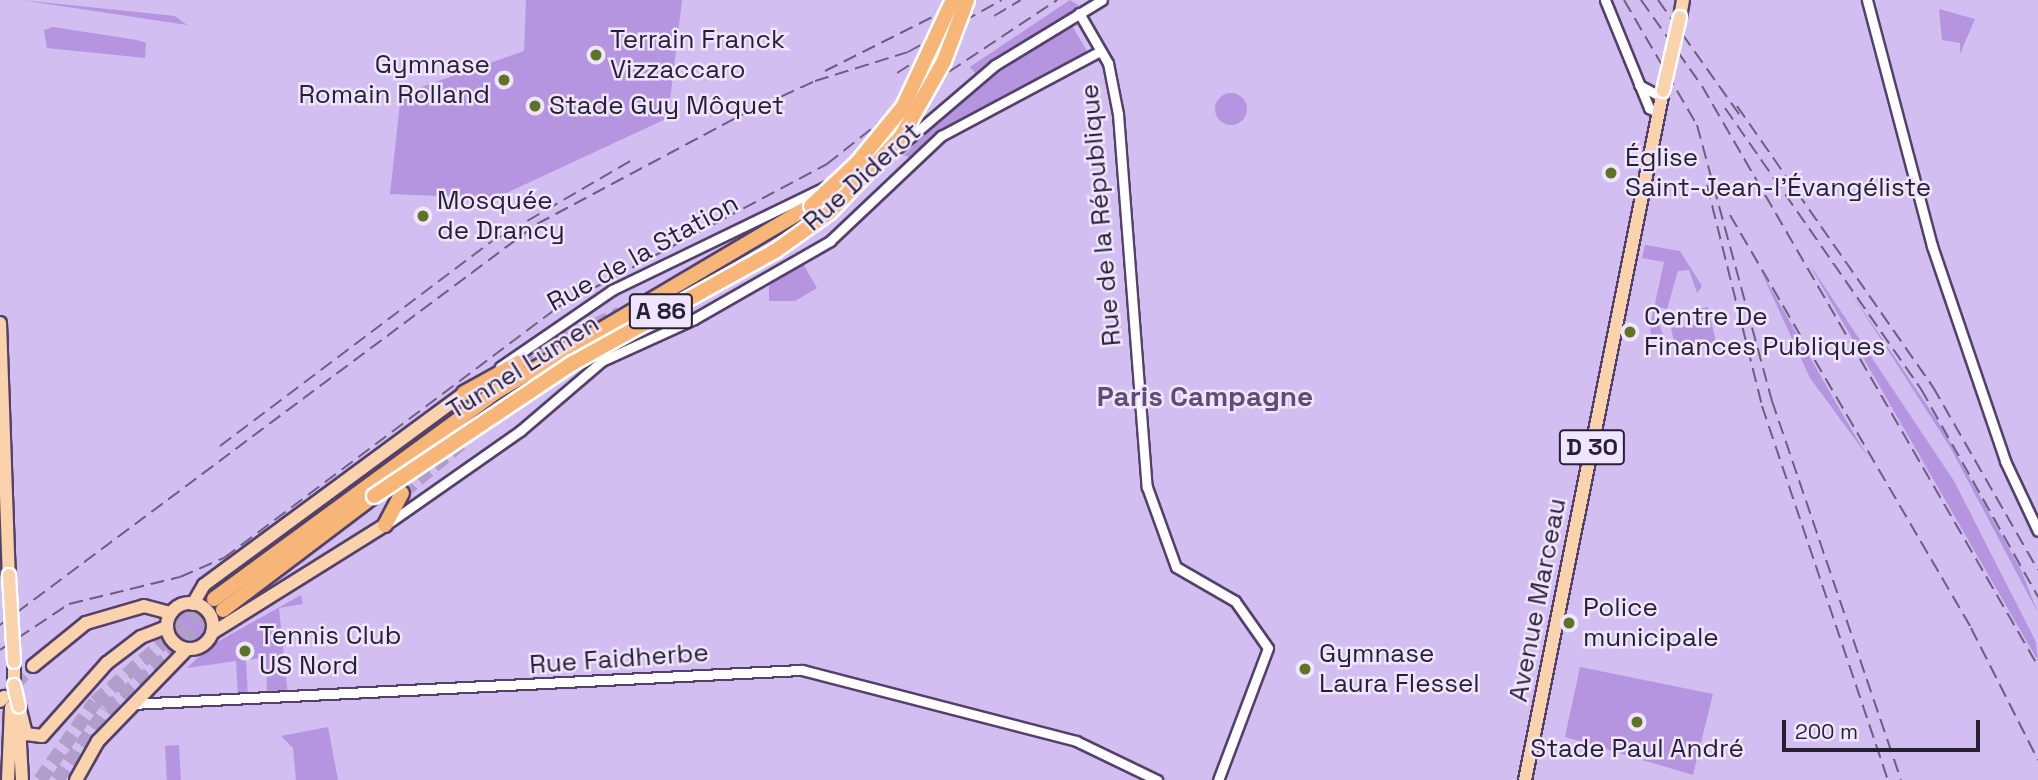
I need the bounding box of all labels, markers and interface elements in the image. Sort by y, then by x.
place label: Terrain Franck Vizzaccaro [610,24,785,86]
marker: Terrain Franck Vizzaccaro [588,47,604,63]
place label: Gymnase Romain Rolland [298,49,490,110]
marker: Gymnase Romain Rolland [496,72,512,88]
street label: Rue de la République [1074,83,1128,347]
place label: Stade Guy Môquet [549,90,784,122]
marker: Stade Guy Môquet [527,98,543,114]
street label: Rue Diderot [797,116,927,238]
place label: Église Saint-Jean-l'Évangéliste [1625,142,1931,204]
marker: Église Saint-Jean-l'Évangéliste [1603,165,1619,181]
place label: Mosquée de Drancy [437,185,565,246]
street label: Rue de la Station [542,188,744,318]
marker: Mosquée de Drancy [415,208,431,224]
road number: A 86 [628,290,694,332]
place label: Centre De Finances Publiques [1644,301,1885,362]
street label: Tunnel Lumen [441,308,605,426]
marker: Centre De Finances Publiques [1622,324,1638,340]
district label: Paris Campagne [1097,379,1313,413]
road number: D 30 [1559,426,1625,467]
street label: Avenue Marceau [1503,496,1573,704]
place label: Police municipale [1583,592,1719,654]
marker: Police municipale [1561,615,1577,631]
place label: Tennis Club US Nord [259,620,401,682]
street label: Rue Faidherbe [528,637,710,681]
place label: Gymnase Laura Flessel [1319,638,1480,700]
marker: Tennis Club US Nord [237,643,253,659]
marker: Gymnase Laura Flessel [1297,661,1313,677]
scale bar [1786,706,1984,750]
marker: Stade Paul André [1629,714,1645,730]
text: 200 m [1795,718,1858,745]
place label: Stade Paul André [1530,733,1744,765]

